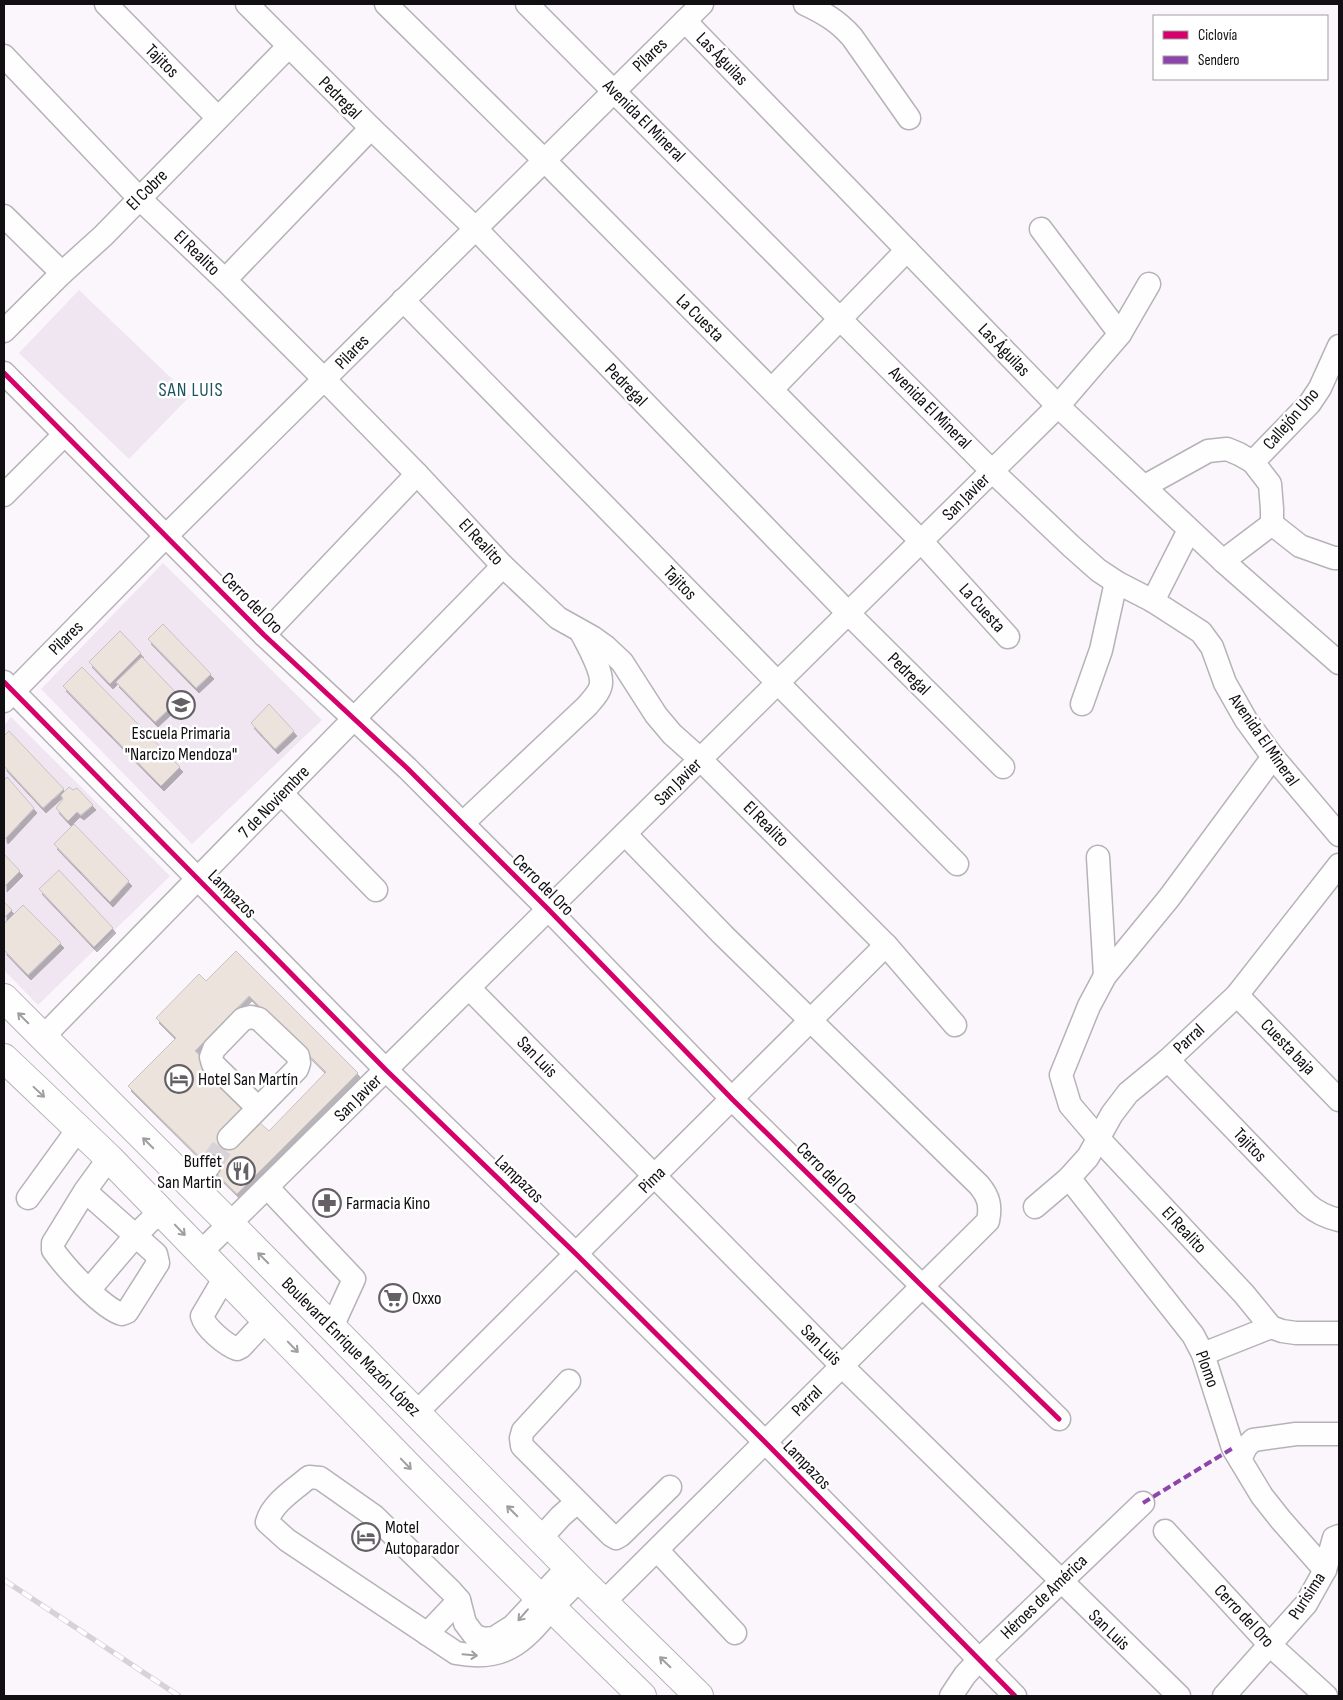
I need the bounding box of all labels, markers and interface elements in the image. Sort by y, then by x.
legend [1153,15,1328,80]
text: Ciclovía [1198,26,1238,45]
street label: Las Águilas [692,28,752,90]
street label: Pilares [628,34,672,76]
street label: Tajitos [141,40,183,82]
text: Sendero [1198,51,1239,70]
street label: Pedregal [314,72,366,124]
street label: Avenida El Mineral [598,75,689,166]
street label: El Cobre [122,165,172,215]
street label: El Realito [170,226,224,280]
street label: La Cuesta [672,290,728,346]
street label: Las Águilas [974,319,1034,381]
street label: Pilares [331,330,373,374]
street label: Pedregal [600,359,652,411]
street label: Avenida El Mineral [884,362,975,453]
district label: SAN LUIS [158,379,224,402]
street label: Callejón Uno [1259,384,1323,454]
street label: San Javier [938,469,994,525]
street label: El Realito [454,514,508,570]
street label: Tajitos [659,562,701,604]
street label: Cerro del Oro [217,568,287,638]
street label: La Cuesta [955,579,1009,637]
street label: Pilares [44,616,88,660]
street label: Pedregal [883,648,935,700]
street label: Avenida El Mineral [1224,689,1303,790]
school or university icon: Escuela Primaria "Narcizo Mendoza" [166,690,196,720]
place label: Escuela Primaria "Narcizo Mendoza" [125,723,237,765]
street label: San Javier [650,754,706,810]
street label: 7 de Noviembre [234,761,314,843]
street label: El Realito [739,797,793,851]
street label: Cerro del Oro [508,850,578,920]
street label: Lampazos [203,865,261,923]
one-way arrow [18,1012,30,1024]
street label: Cuesta baja [1256,1015,1320,1079]
street label: Parral [1169,1020,1209,1058]
street label: San Luis [512,1032,562,1082]
hotel icon: Hotel San Martín [164,1064,194,1094]
place label: Hotel San Martín [198,1069,298,1090]
street label: San Javier [330,1070,386,1126]
one-way arrow [33,1085,45,1098]
street label: Tajitos [1229,1124,1271,1166]
one-way arrow [143,1137,155,1149]
street label: Cerro del Oro [792,1138,862,1208]
place label: Buffet San Martin [157,1151,222,1193]
street label: Lampazos [490,1151,548,1207]
restaurant icon: Buffet San Martin [226,1156,256,1186]
street label: Pima [634,1162,670,1198]
pharmacy icon: Farmacia Kino [312,1188,342,1218]
place label: Farmacia Kino [346,1193,430,1214]
street label: El Realito [1157,1202,1211,1258]
one-way arrow [174,1224,186,1236]
one-way arrow [257,1251,269,1264]
street label: Boulevard Enrique Mazón López [277,1273,425,1421]
supermarket icon: Oxxo [378,1283,408,1313]
place label: Oxxo [412,1288,442,1309]
street label: San Luis [796,1320,846,1370]
one-way arrow [287,1340,299,1353]
street label: Plomo [1191,1348,1223,1390]
street label: Parral [787,1381,827,1421]
street label: Lampazos [779,1436,835,1494]
one-way arrow [400,1457,412,1470]
one-way arrow [506,1504,518,1517]
place label: Motel Autoparador [384,1517,459,1559]
hotel icon: Motel Autoparador [351,1522,381,1552]
street label: Héroes de América [996,1550,1092,1644]
street label: Purisima [1284,1568,1330,1623]
street label: Cerro del Oro [1210,1580,1278,1652]
street label: San Luis [1084,1605,1134,1655]
one-way arrow [517,1609,529,1622]
one-way arrow [461,1650,477,1660]
one-way arrow [658,1656,671,1668]

